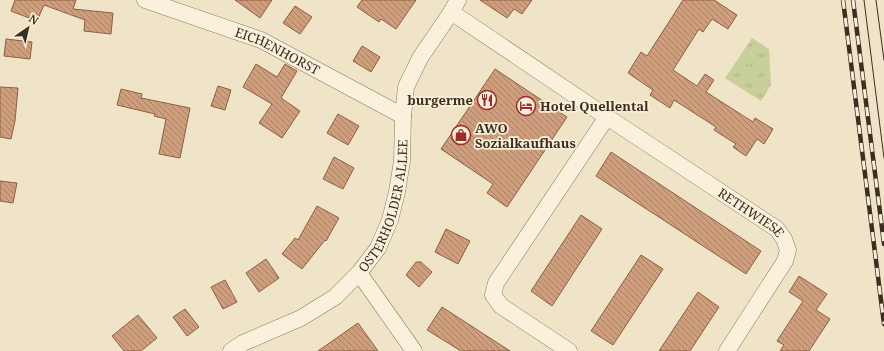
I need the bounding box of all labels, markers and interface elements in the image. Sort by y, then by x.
north arrow [8,8,48,48]
text: N [26,11,42,28]
street label: EICHENHORST [233,23,323,79]
restaurant icon: burgerme [476,89,498,111]
place label: burgerme [407,91,473,109]
hotel icon: Hotel Quellental [515,95,537,117]
place label: Hotel Quellental [540,97,649,115]
place label: AWO Sozialkaufhaus [475,119,576,152]
shop icon: AWO Sozialkaufhaus [450,124,472,146]
street label: OSTERHOLDER ALLEE [354,139,411,276]
street label: RETHWIESE [714,184,789,240]

